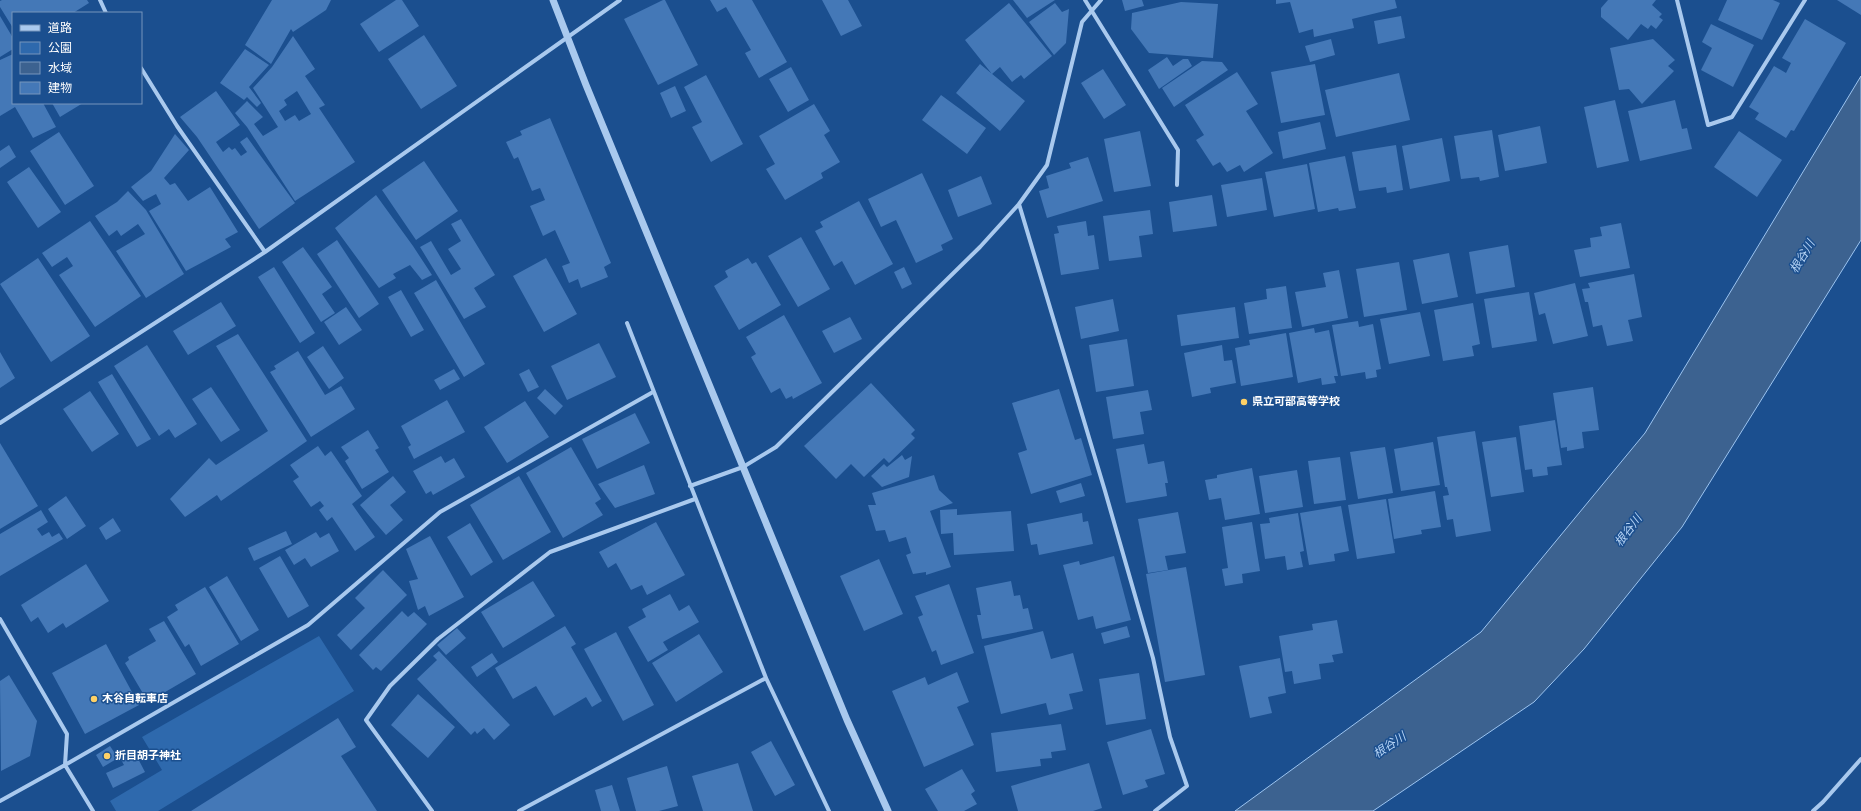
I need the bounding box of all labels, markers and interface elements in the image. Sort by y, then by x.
legend [12,12,142,104]
text: 道路 [48,21,72,37]
text: 公園 [48,41,72,57]
text: 水域 [48,61,72,77]
text: 建物 [48,81,72,97]
water label: 根谷川 [1787,236,1820,277]
place label: 県立可部高等学校 [1252,395,1340,409]
marker: 県立可部高等学校 [1239,397,1249,407]
water label: 根谷川 [1612,510,1647,550]
place label: 木谷自転車店 [102,692,168,706]
marker: 木谷自転車店 [89,694,99,704]
water label: 根谷川 [1371,728,1411,763]
place label: 折目胡子神社 [115,749,181,763]
marker: 折目胡子神社 [102,751,112,761]

